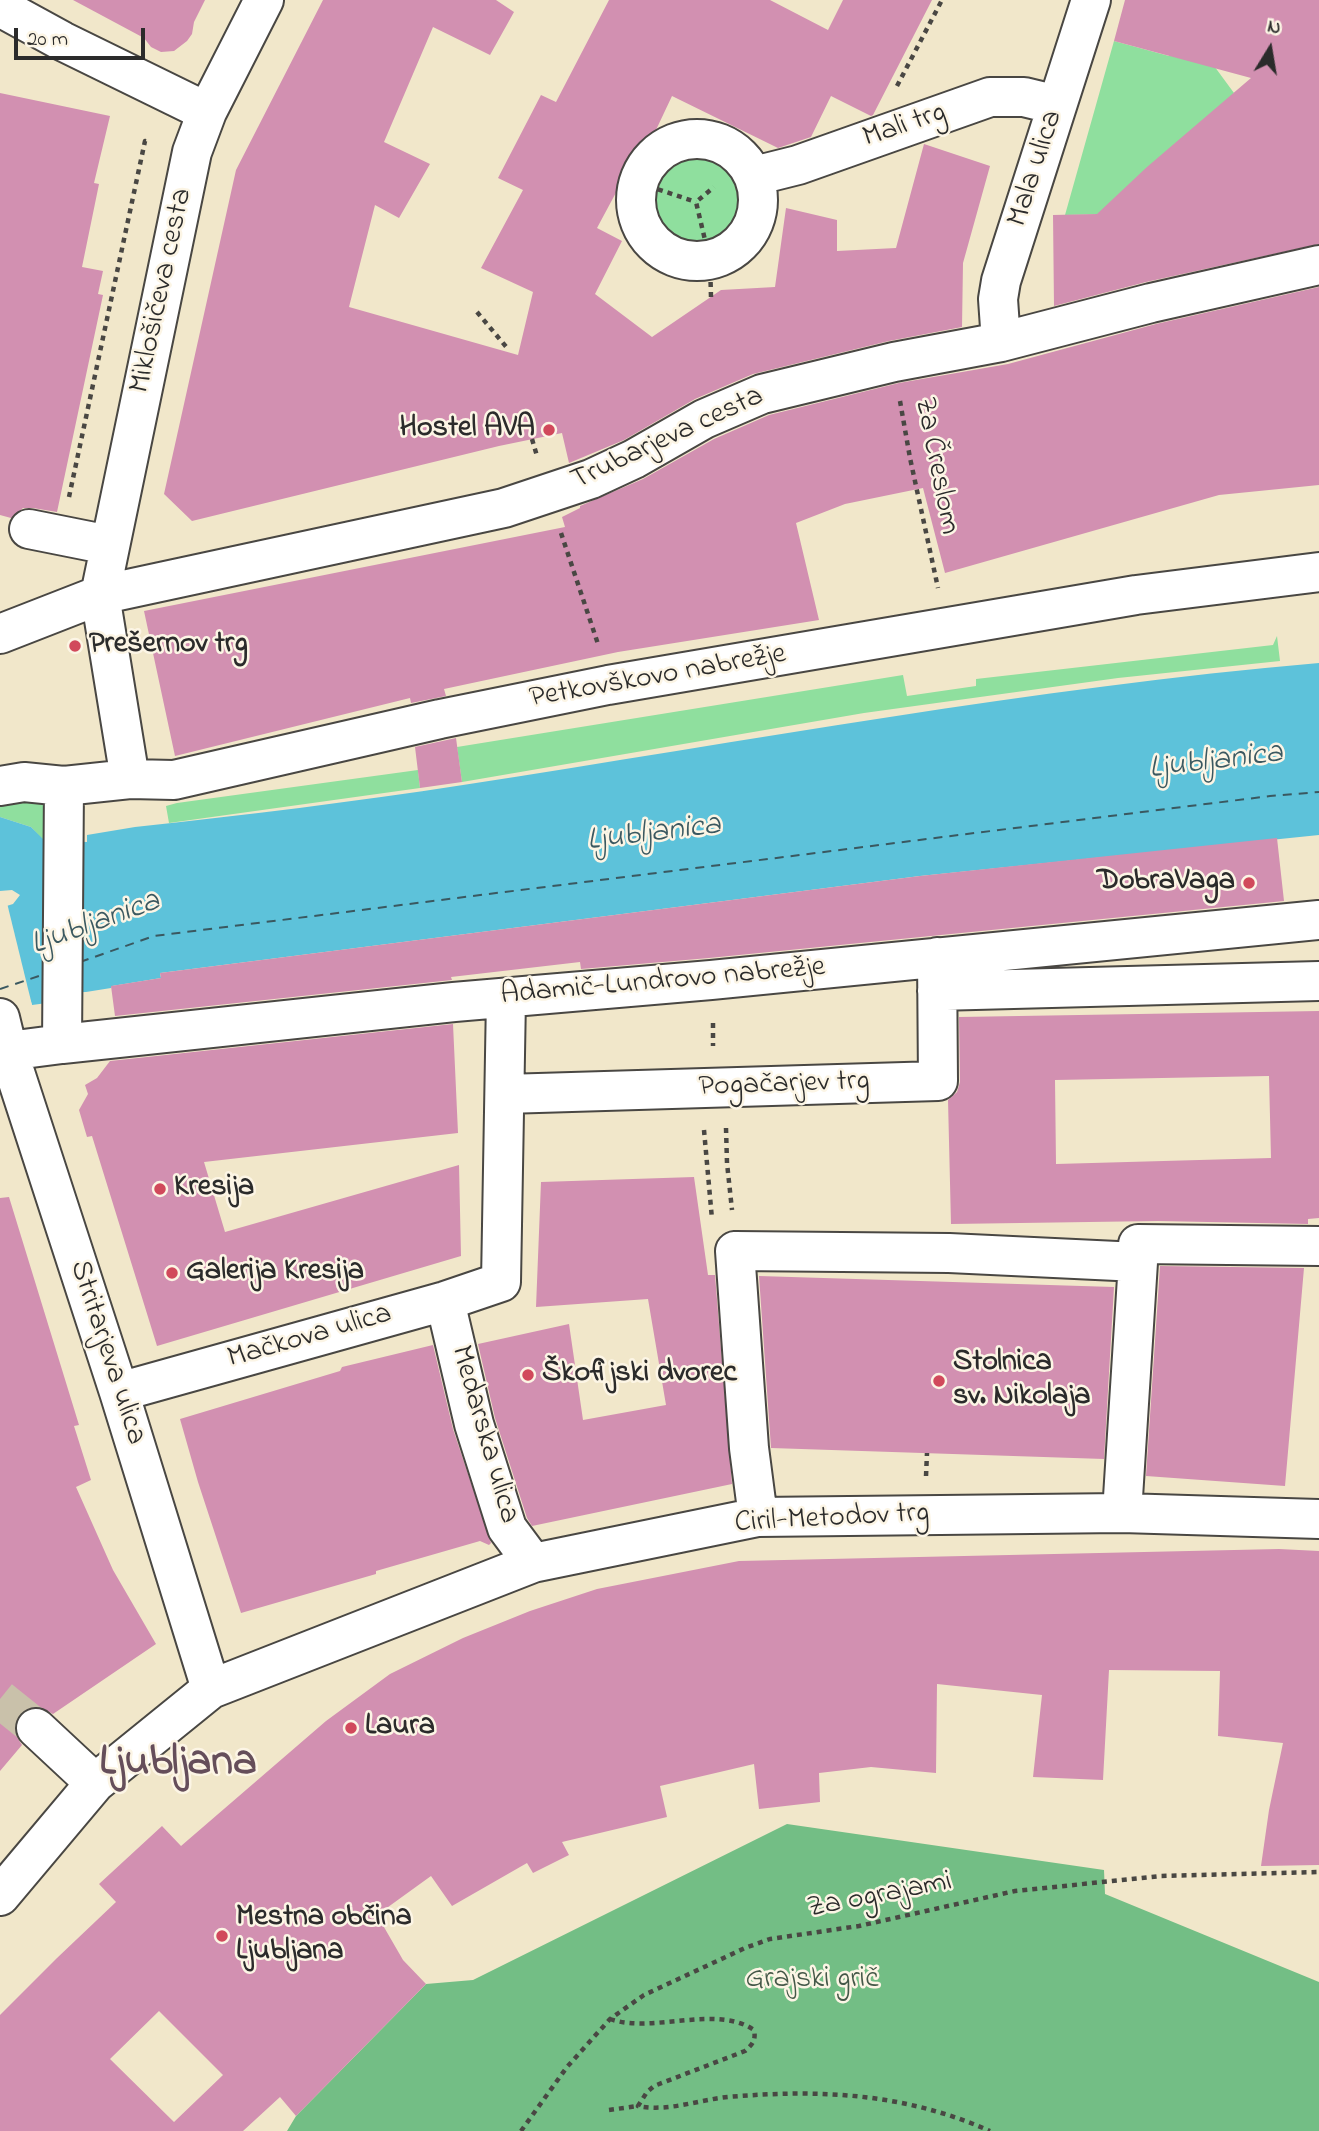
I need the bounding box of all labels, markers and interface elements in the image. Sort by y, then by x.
text: N [1265,13,1283,42]
scale bar [18,14,149,58]
north arrow [1235,14,1305,84]
text: 20 m [27,25,68,55]
street label: Mali trg [859,96,951,158]
street label: Mala ulica [1001,106,1073,232]
street label: Miklošičeva cesta [124,185,202,397]
street label: Trubarjeva cesta [566,380,770,500]
street label: Za Čreslom [904,394,966,538]
place label: Hostel AVA [400,412,535,448]
marker: Hostel AVA [541,422,557,438]
place label: Prešernov trg [89,628,248,664]
marker: Prešernov trg [67,638,83,654]
street label: Petkovškovo nabrežje [527,638,789,718]
water label: Ljubljanica [1147,736,1285,790]
water label: Ljubljanica [585,808,723,862]
place label: DobraVaga [1097,865,1235,901]
marker: DobraVaga [1241,875,1257,891]
water label: Ljubljanica [26,884,166,966]
street label: Adamič-Lundrovo nabrežje [499,951,827,1015]
street label: Pogačarjev trg [698,1065,870,1107]
place label: Kresija [174,1171,254,1207]
marker: Kresija [152,1181,168,1197]
place label: Galerija Kresija [186,1255,364,1291]
street label: Stritarjeva ulica [59,1256,153,1450]
marker: Galerija Kresija [164,1265,180,1281]
street label: Mačkova ulica [224,1297,396,1379]
street label: Medarska ulica [440,1342,526,1528]
place label: Stolnica sv. Nikolaja [953,1346,1090,1416]
place label: Škofijski dvorec [542,1357,737,1393]
marker: Škofijski dvorec [520,1367,536,1383]
marker: Stolnica sv. Nikolaja [931,1373,947,1389]
street label: Ciril-Metodov trg [734,1497,930,1543]
place label: Laura [365,1710,435,1746]
marker: Laura [343,1720,359,1736]
district label: Ljubljana [99,1740,257,1792]
street label: Za ograjami [805,1865,955,1929]
place label: Mestna občina Ljubljana [236,1901,412,1972]
marker: Mestna občina Ljubljana [214,1928,230,1944]
park label: Grajski grič [745,1963,879,1999]

